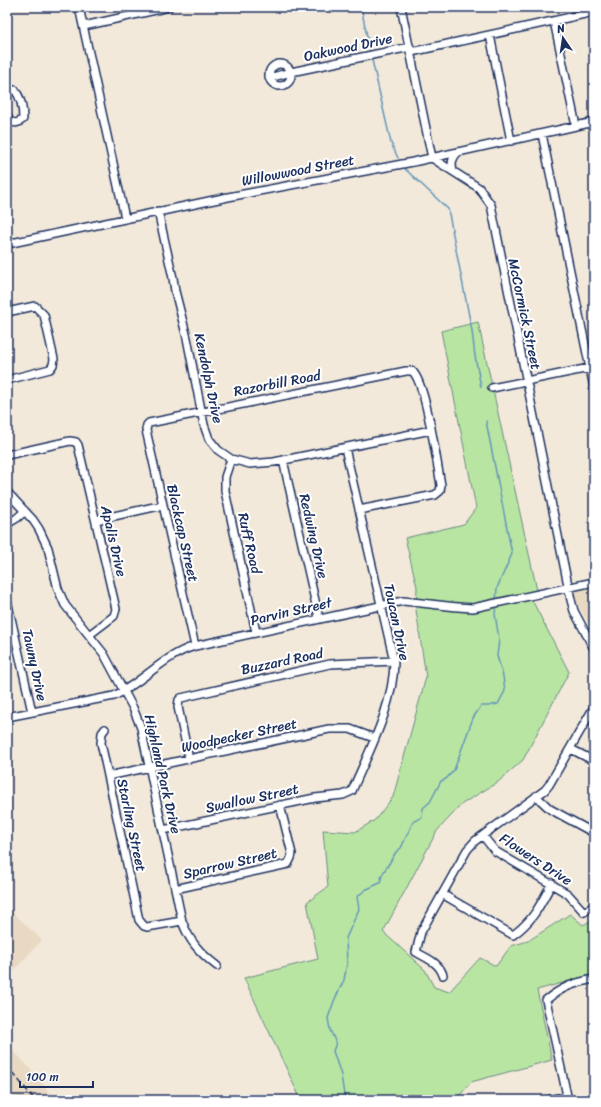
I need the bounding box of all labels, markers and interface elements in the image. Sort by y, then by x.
north arrow [543,18,583,58]
text: N [554,19,567,39]
street label: Oakwood Drive [302,26,395,69]
street label: Willowwood Street [240,147,357,194]
street label: McCormick Street [500,256,549,372]
street label: Kendolph Drive [187,331,230,426]
street label: Razorbill Road [232,363,324,404]
street label: Blackcap Street [159,482,206,584]
street label: Redwing Drive [292,491,335,581]
street label: Apalis Drive [93,502,134,579]
street label: Ruff Road [230,510,269,578]
street label: Toucan Drive [376,581,417,663]
street label: Parvin Street [248,590,336,633]
street label: Tawny Drive [15,627,54,704]
street label: Buzzard Road [239,640,327,682]
street label: Woodpecker Street [179,711,299,760]
street label: Highland Park Drive [137,712,188,836]
street label: Starling Street [109,776,154,874]
street label: Swallow Street [203,776,301,821]
street label: Flowers Drive [494,826,577,893]
street label: Sparrow Street [181,841,280,886]
scale bar [20,1063,93,1089]
text: 100 m [26,1066,59,1088]

